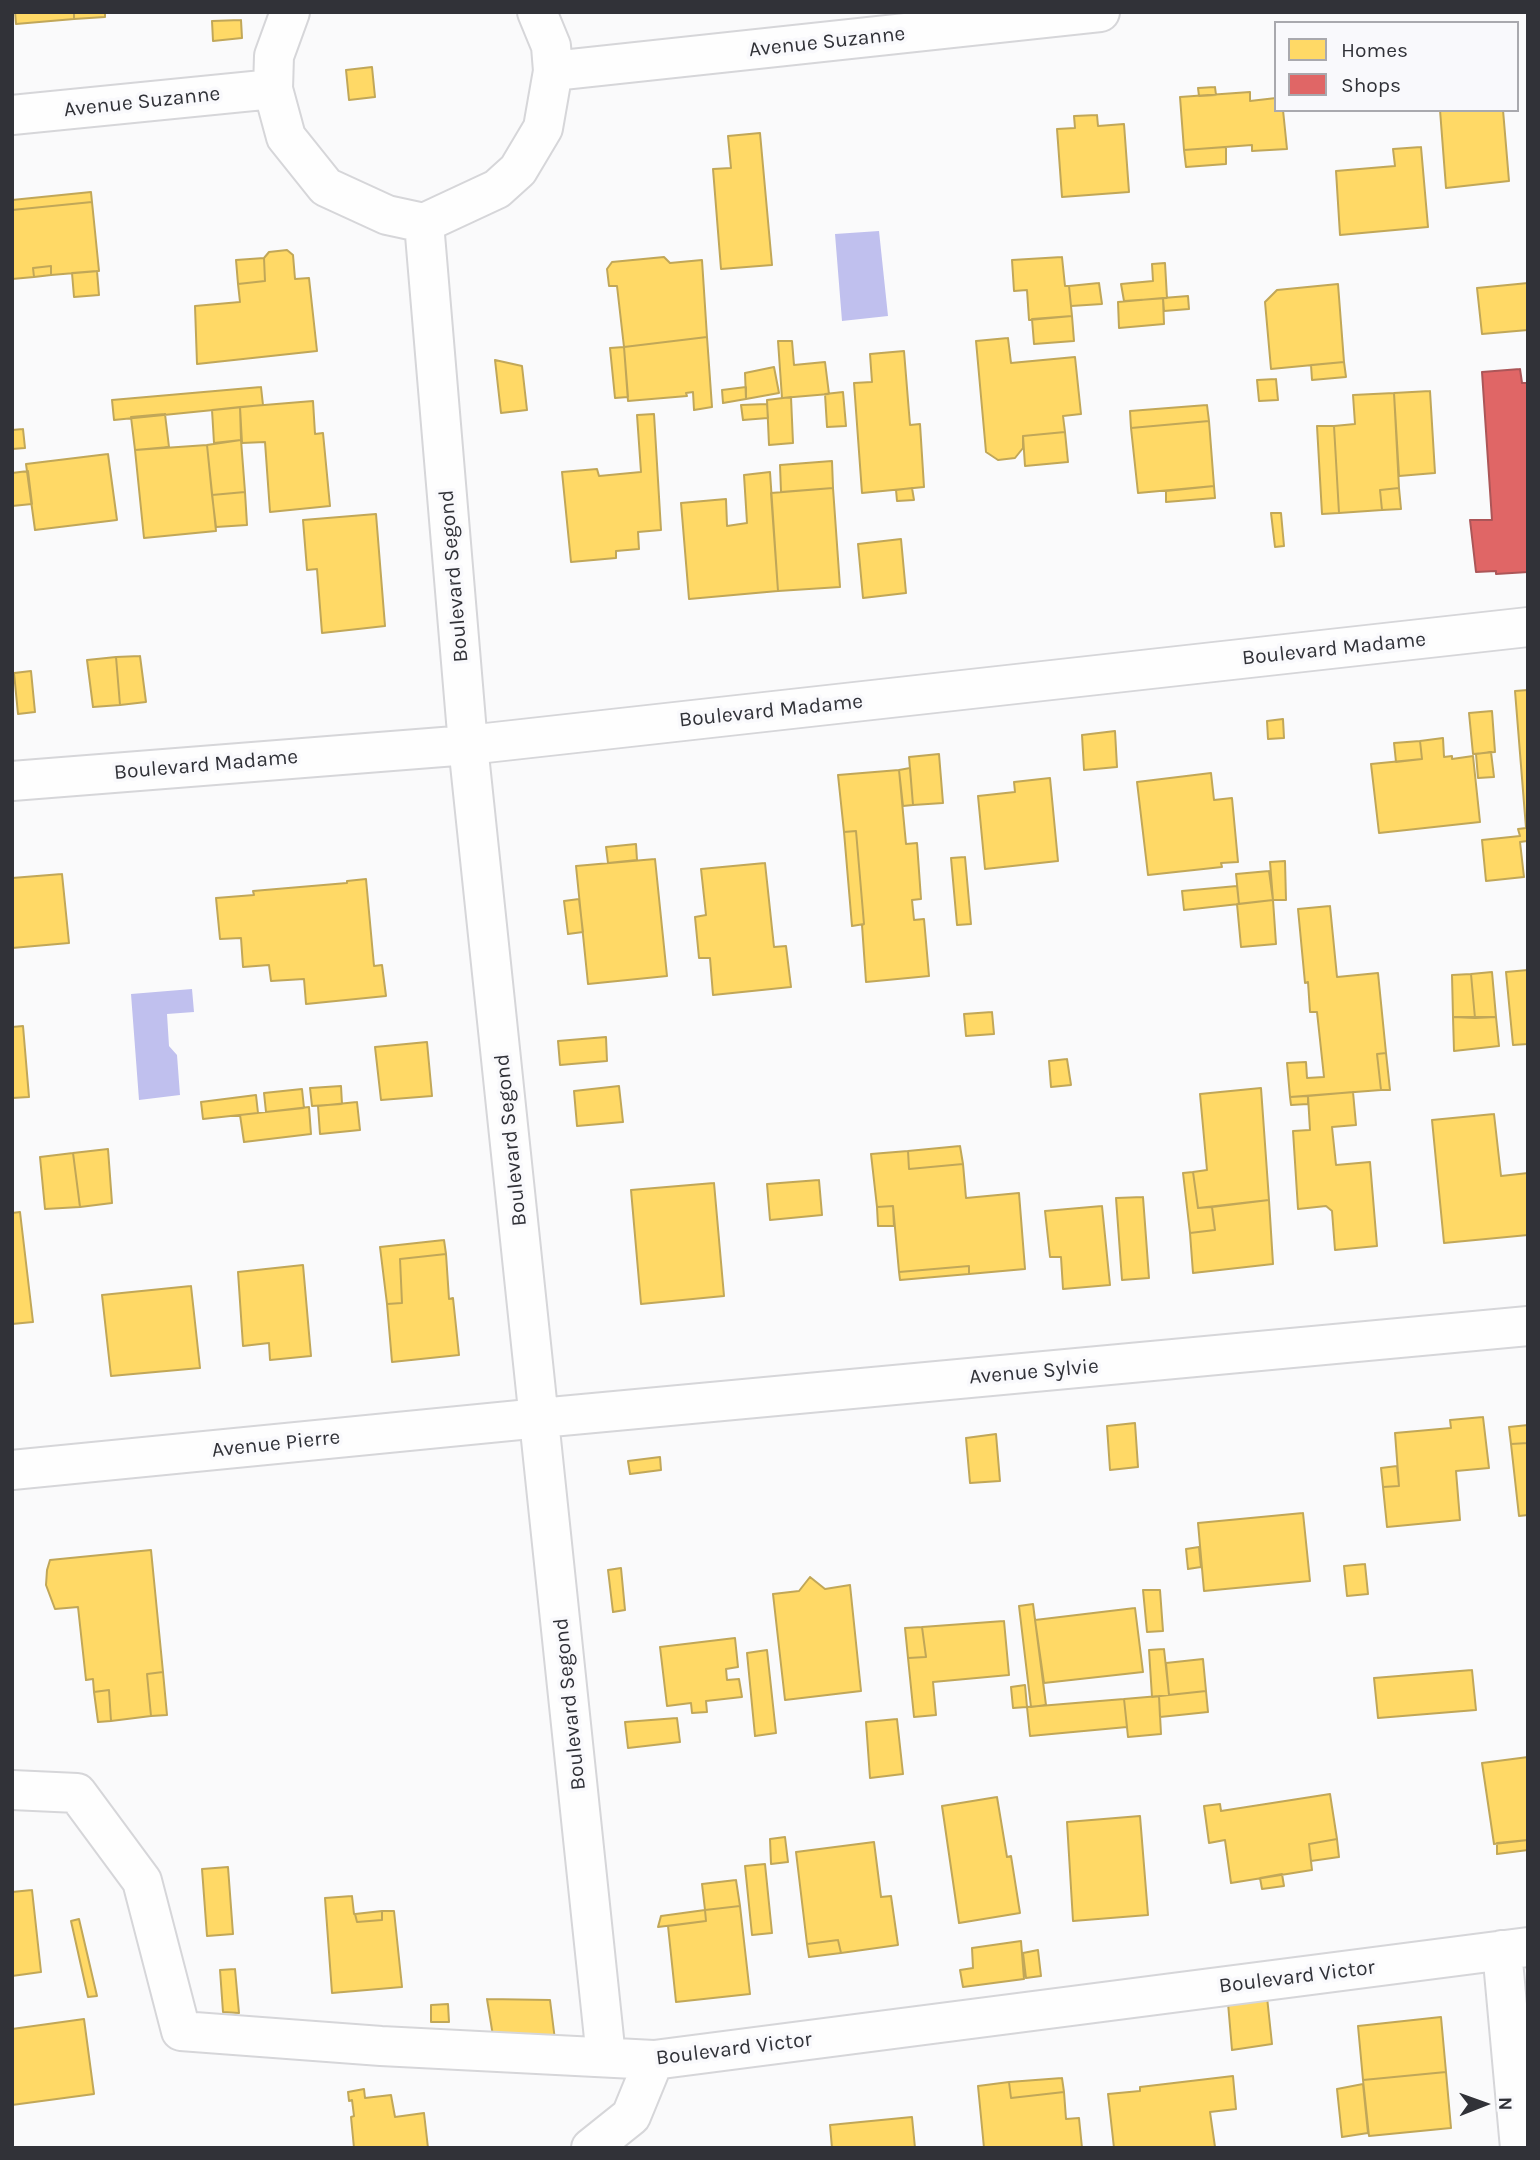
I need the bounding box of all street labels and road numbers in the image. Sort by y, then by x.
street label: Avenue Suzanne [748,21,906,63]
street label: Avenue Suzanne [63,81,221,123]
street label: Boulevard Segond [434,489,474,663]
street label: Boulevard Madame [1241,627,1427,671]
street label: Boulevard Madame [678,689,864,733]
street label: Boulevard Madame [113,744,299,786]
street label: Boulevard Segond [489,1053,533,1227]
street label: Avenue Sylvie [968,1354,1100,1390]
street label: Avenue Pierre [211,1425,341,1463]
street label: Boulevard Segond [548,1617,592,1791]
street label: Boulevard Victor [1218,1955,1376,1999]
street label: Boulevard Victor [655,2027,813,2071]

